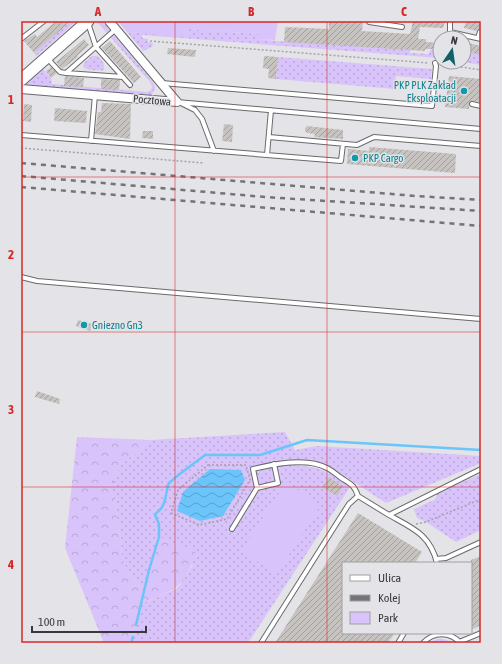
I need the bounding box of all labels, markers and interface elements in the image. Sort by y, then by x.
text: A [94,4,102,19]
text: B [248,4,255,19]
text: C [401,4,407,19]
north arrow [432,30,472,70]
text: N [450,34,459,47]
place label: PKP PLK Zakład Eksploatacji [394,79,456,104]
marker: PKP PLK Zakład Eksploatacji [459,86,469,96]
text: 1 [8,92,14,107]
street label: Pocztowa [132,92,172,108]
place label: PKP Cargo [363,152,403,164]
marker: PKP Cargo [350,153,360,163]
text: 2 [8,247,14,262]
place label: Gniezno Gn3 [92,319,143,331]
marker: Gniezno Gn3 [79,320,89,330]
text: 3 [8,402,14,417]
text: 4 [7,557,14,572]
legend [342,562,472,634]
text: Ulica [378,571,401,585]
text: Kolej [378,591,401,605]
scale bar [32,608,146,634]
text: Park [378,611,399,625]
text: 100 m [38,615,65,629]

